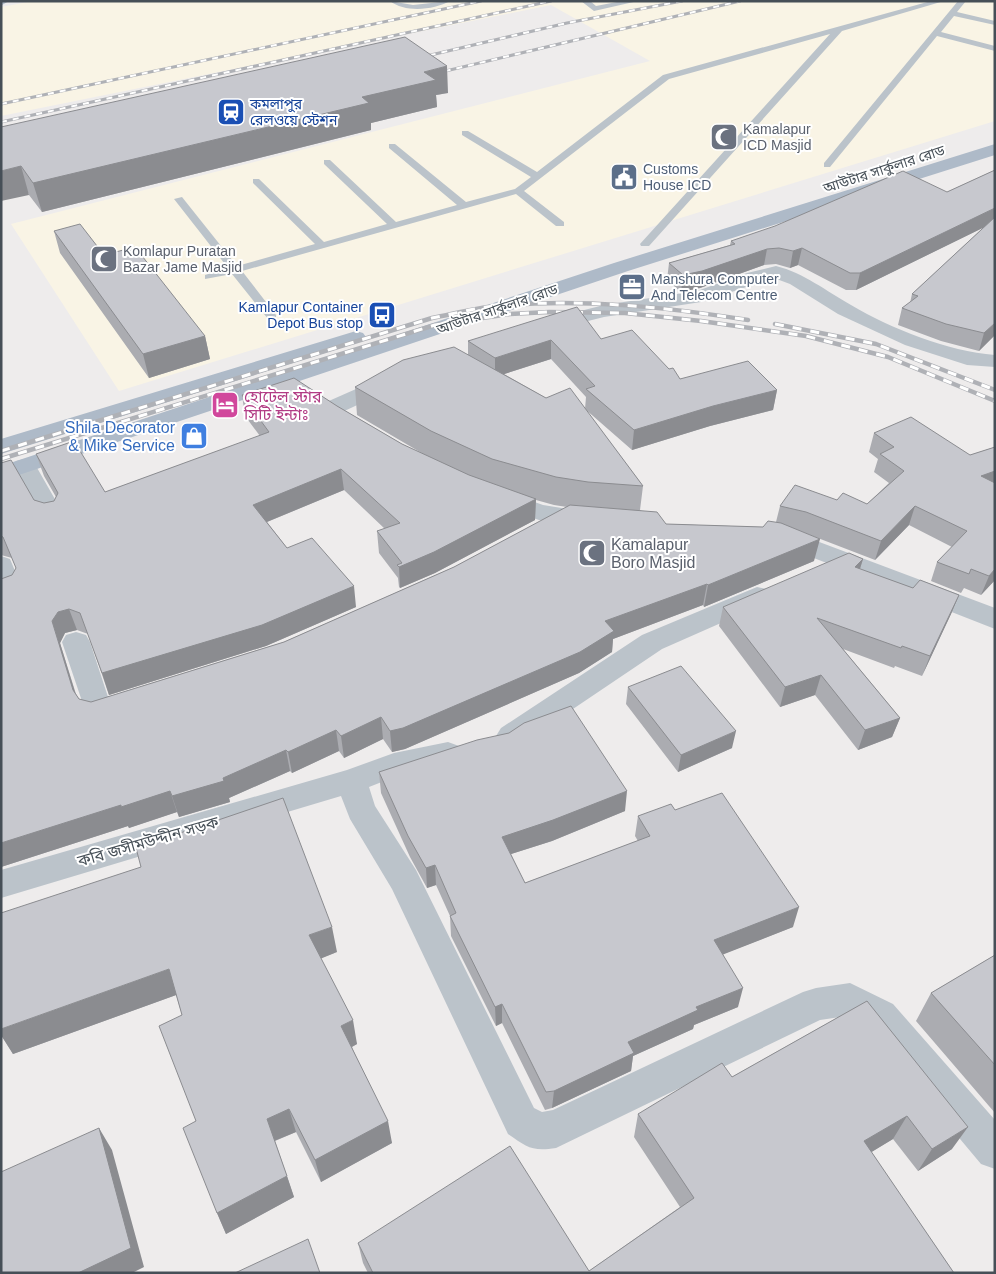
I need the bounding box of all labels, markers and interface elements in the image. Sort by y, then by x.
place label: কমলাপুর রেলওয়ে স্টেশন [249,96,338,128]
station icon: কমলাপুর রেলওয়ে স্টেশন [216,97,246,127]
place label: Kamalapur ICD Masjid [743,121,811,153]
mosque icon: Kamalapur ICD Masjid [709,122,739,152]
street label: আউটার সার্কুলার রোড [820,141,948,197]
place label: Customs House ICD [643,161,711,193]
public building icon: Customs House ICD [609,162,639,192]
place label: Komlapur Puratan Bazar Jame Masjid [123,243,242,275]
mosque icon: Komlapur Puratan Bazar Jame Masjid [89,244,119,274]
place label: Manshura Computer And Telecom Centre [651,271,779,303]
office icon: Manshura Computer And Telecom Centre [617,272,647,302]
street label: আউটার সার্কুলার রোড [433,280,561,338]
place label: Kamlapur Container Depot Bus stop [238,299,363,331]
bus stop icon: Kamlapur Container Depot Bus stop [367,300,397,330]
place label: হোটেল স্টার সিটি ইন্টাঃ [243,387,322,423]
hotel icon: হোটেল স্টার সিটি ইন্টাঃ [210,390,240,420]
place label: Shila Decorator & Mike Service [65,419,176,454]
shop icon: Shila Decorator & Mike Service [179,421,209,451]
place label: Kamalapur Boro Masjid [611,536,695,571]
mosque icon: Kamalapur Boro Masjid [577,538,607,568]
street label: কবি জসীমউদ্দীন সড়ক [74,812,222,870]

